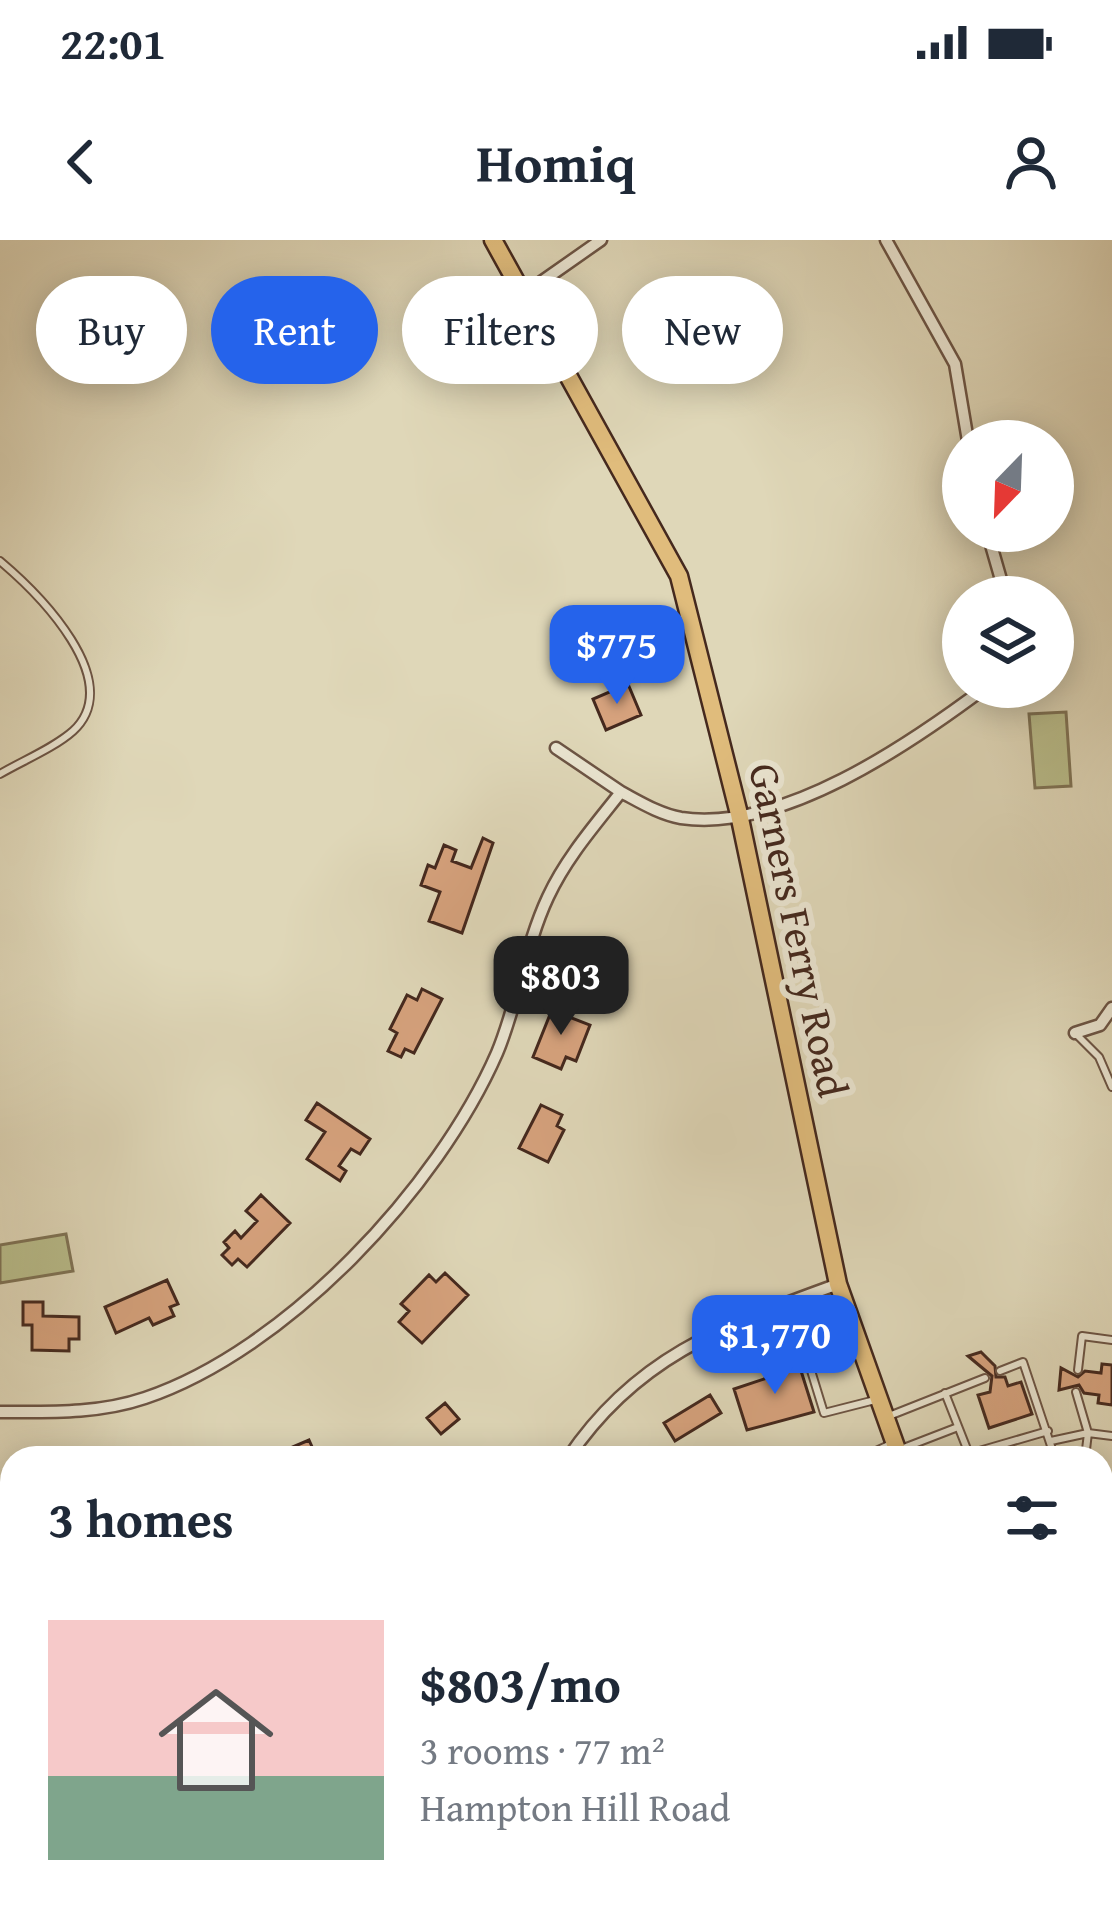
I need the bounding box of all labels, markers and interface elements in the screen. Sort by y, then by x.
text: 22:01 [60,10,166,75]
text: Homiq [476,123,636,202]
icon: back [48,129,114,195]
icon: person [998,129,1064,195]
chip: Buy [36,276,187,384]
chip: Rent [211,276,378,384]
chip: Filters [402,276,598,384]
chip: New [622,276,783,384]
north arrow [942,420,1074,552]
map controls [942,420,1074,708]
button: layers [942,576,1074,708]
pin: $775 [546,605,688,707]
text: $775 [577,615,657,672]
street label: Garners Ferry Road [734,757,865,1103]
pin: $803 [490,936,632,1038]
text: $803 [521,946,601,1003]
pin: $1,770 [677,1295,873,1397]
text: $1,770 [719,1305,831,1362]
text: 3 homes [48,1481,234,1556]
icon: filters [999,1485,1065,1551]
text: $803/mo [420,1646,621,1721]
icon: home [144,1668,288,1812]
text: 3 rooms · 77 m² [420,1721,665,1778]
text: Hampton Hill Road [420,1778,730,1835]

